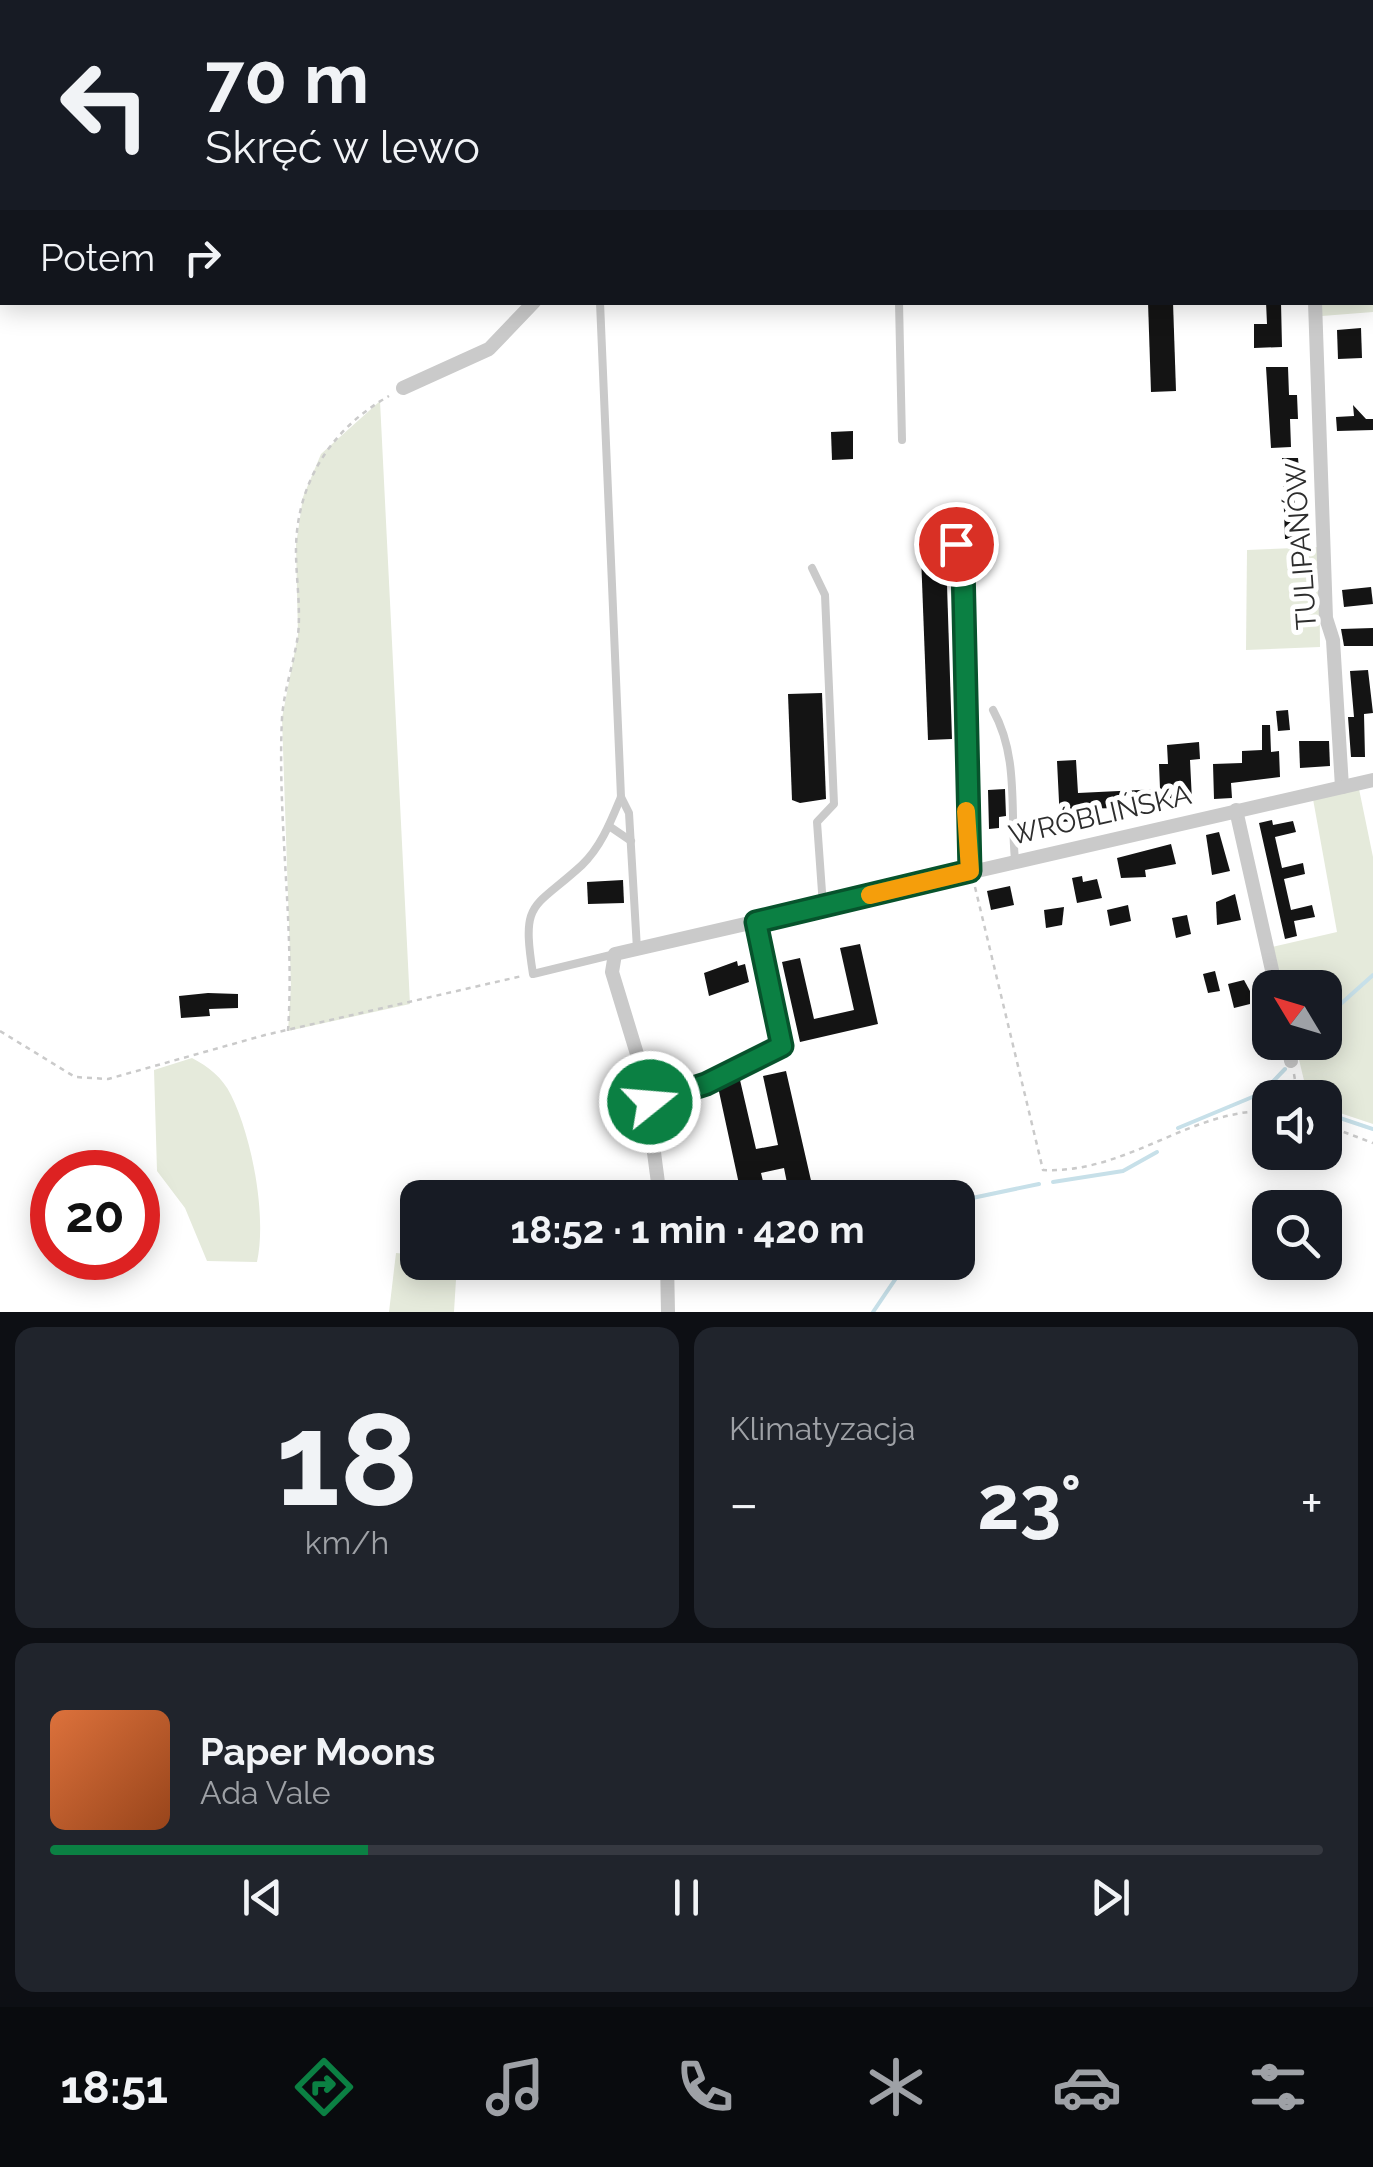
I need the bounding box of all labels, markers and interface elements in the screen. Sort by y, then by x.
text: 70 m [205,37,369,119]
icon: left [40,40,170,170]
text: Skręć w lewo [205,121,480,174]
icon: right [175,230,230,285]
text: Potem [40,235,155,280]
street label: TULIPANÓW [1279,461,1323,631]
pin [914,502,999,587]
icon: arrive [929,517,984,572]
street label: WRÓBLIŃSKA [1006,778,1194,852]
north arrow [1252,970,1342,1060]
map controls [1252,970,1342,1280]
position arrow [598,1050,702,1154]
button: sound [1252,1080,1342,1170]
speed limit sign: 20 [30,1150,160,1280]
button: search [1252,1190,1342,1280]
text: 18:52 · 1 min · 420 m [510,1207,865,1252]
text: 18 [276,1383,418,1535]
text: Klimatyzacja [729,1410,915,1447]
text: 23° [977,1458,1082,1547]
text: − [729,1471,759,1536]
text: + [1300,1471,1323,1536]
text: km/h [305,1524,389,1561]
text: Paper Moons [200,1729,435,1774]
text: Ada Vale [200,1774,331,1811]
icon: previous [235,1870,290,1925]
icon: pause [659,1870,714,1925]
icon: next [1083,1870,1138,1925]
icon: directions [289,2052,359,2122]
icon: music [480,2052,550,2122]
icon: phone [670,2052,740,2122]
icon: climate [861,2052,931,2122]
icon: car [1052,2052,1122,2122]
icon: filters [1243,2052,1313,2122]
text: 18:51 [60,2061,168,2114]

